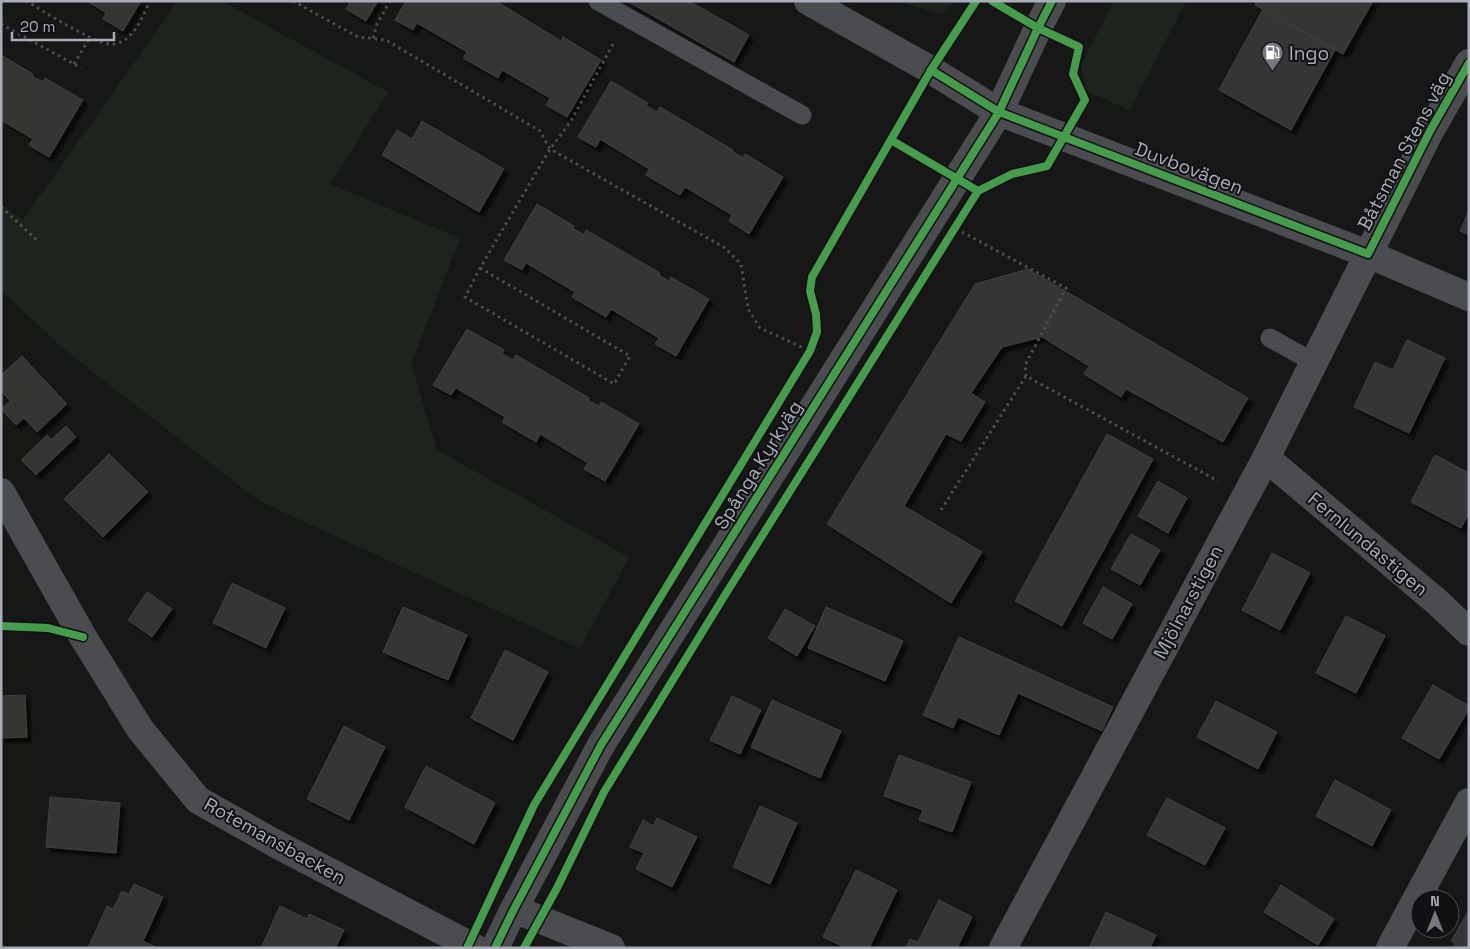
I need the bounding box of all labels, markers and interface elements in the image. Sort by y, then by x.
scale bar [12,10,115,42]
text: 20 m [20,17,55,36]
fuel station icon: Ingo [1261,41,1285,72]
place label: Ingo [1289,41,1329,66]
street label: Båtsman Stens väg [1352,67,1456,235]
street label: Duvbovägen [1131,136,1247,200]
street label: Spånga Kyrkväg [708,396,808,534]
street label: Fernlundastigen [1303,486,1433,602]
street label: Mjölnarstigen [1148,541,1228,663]
street label: Rotemansbacken [199,792,351,890]
north arrow [1410,889,1460,939]
text: N [1430,892,1440,910]

